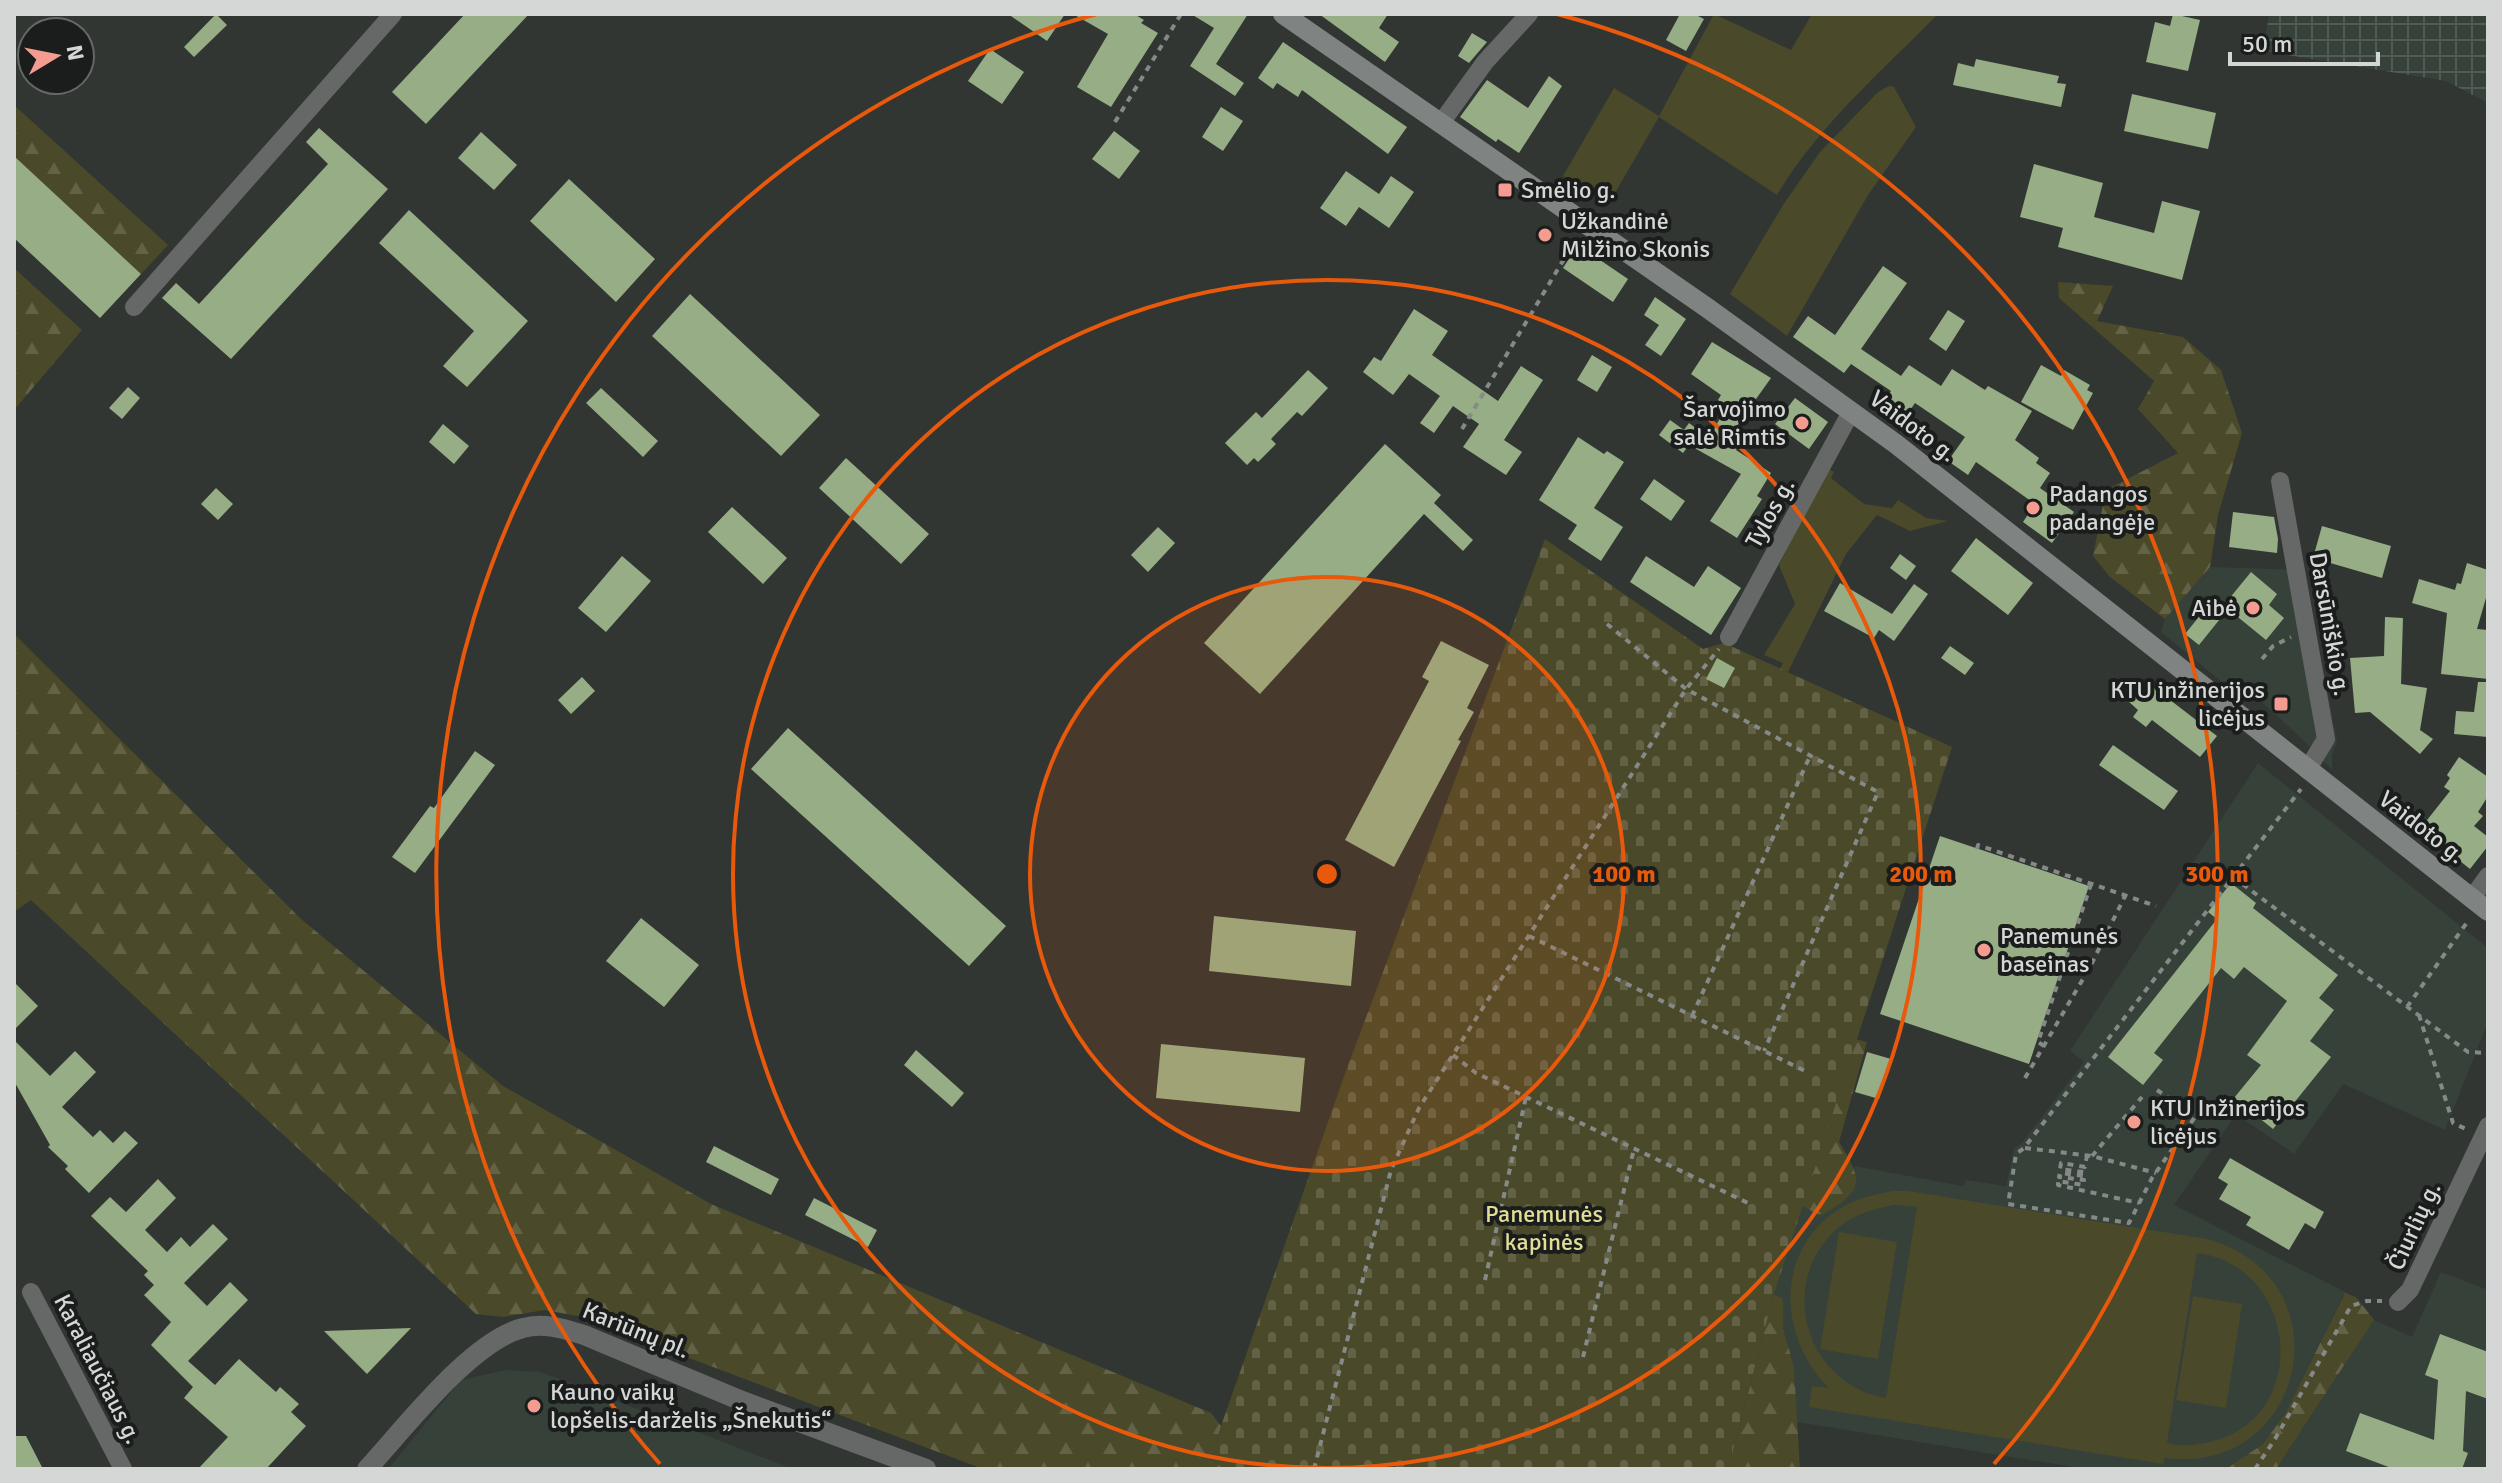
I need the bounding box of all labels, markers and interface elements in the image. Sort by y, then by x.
north arrow [16,16,96,96]
scale bar [2230,16,2378,66]
text: 50 m [2242,29,2292,59]
text: N [61,43,90,62]
place label: Smėlio g. [1521,175,1616,205]
marker: Smėlio g. [1496,181,1514,199]
place label: Užkandinė Milžino Skonis [1561,206,1710,264]
marker: Užkandinė Milžino Skonis [1536,226,1554,244]
street label: Vaidoto g. [1863,383,1963,469]
place label: Šarvojimo salė Rimtis [1674,394,1786,452]
marker: Šarvojimo salė Rimtis [1793,414,1811,432]
street label: Tylos g. [1739,473,1801,553]
place label: Padangos padangėje [2049,479,2155,537]
marker: Padangos padangėje [2024,499,2042,517]
street label: Darsūniškio g. [2303,550,2357,698]
place label: Aibė [2191,593,2237,623]
marker: Aibė [2244,599,2262,617]
place label: KTU inžinerijos licėjus [2110,675,2265,733]
marker: KTU inžinerijos licėjus [2272,695,2290,713]
street label: Vaidoto g. [2373,784,2471,870]
text: 100 m [1592,859,1656,889]
text: 200 m [1889,859,1953,889]
text: 300 m [2185,859,2249,889]
centre of rings [1313,860,1341,888]
place label: Panemunės baseinas [2000,921,2118,979]
marker: Panemunės baseinas [1975,941,1993,959]
place label: KTU Inžinerijos licėjus [2150,1093,2305,1151]
marker: KTU Inžinerijos licėjus [2125,1113,2143,1131]
street label: Čiurlių g. [2381,1177,2447,1275]
park label: Panemunės kapinės [1485,1199,1603,1257]
street label: Karaliaučiaus g. [47,1289,149,1449]
street label: Kariūnų pl. [578,1295,694,1365]
place label: Kauno vaikų lopšelis-darželis „Šnekutis“ [550,1377,831,1435]
marker: Kauno vaikų lopšelis-darželis „Šnekutis“ [525,1397,543,1415]

